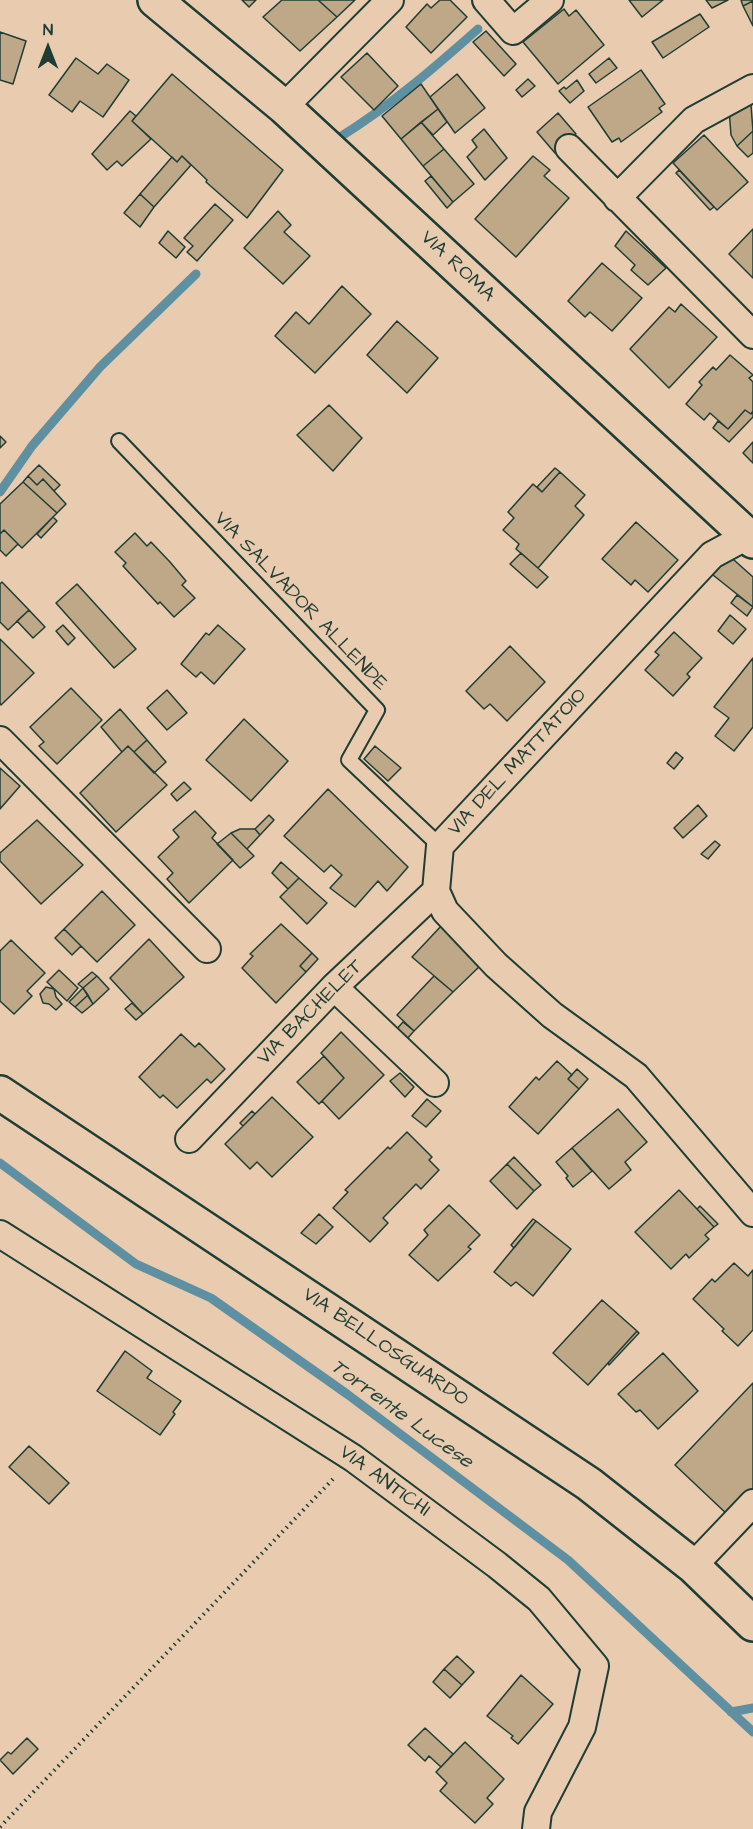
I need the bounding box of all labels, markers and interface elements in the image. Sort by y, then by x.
north arrow [18,18,78,78]
text: N [43,19,53,41]
street label: VIA ROMA [415,226,499,308]
street label: VIA SALVADOR ALLENDE [208,507,392,697]
street label: VIA DEL MATTATOIO [444,684,592,842]
street label: VIA BACHELET [253,955,369,1071]
street label: VIA BELLOSGUARDO [297,1284,473,1412]
water label: Torrente Lucese [325,1355,477,1475]
street label: VIA ANTICHI [334,1441,434,1523]

